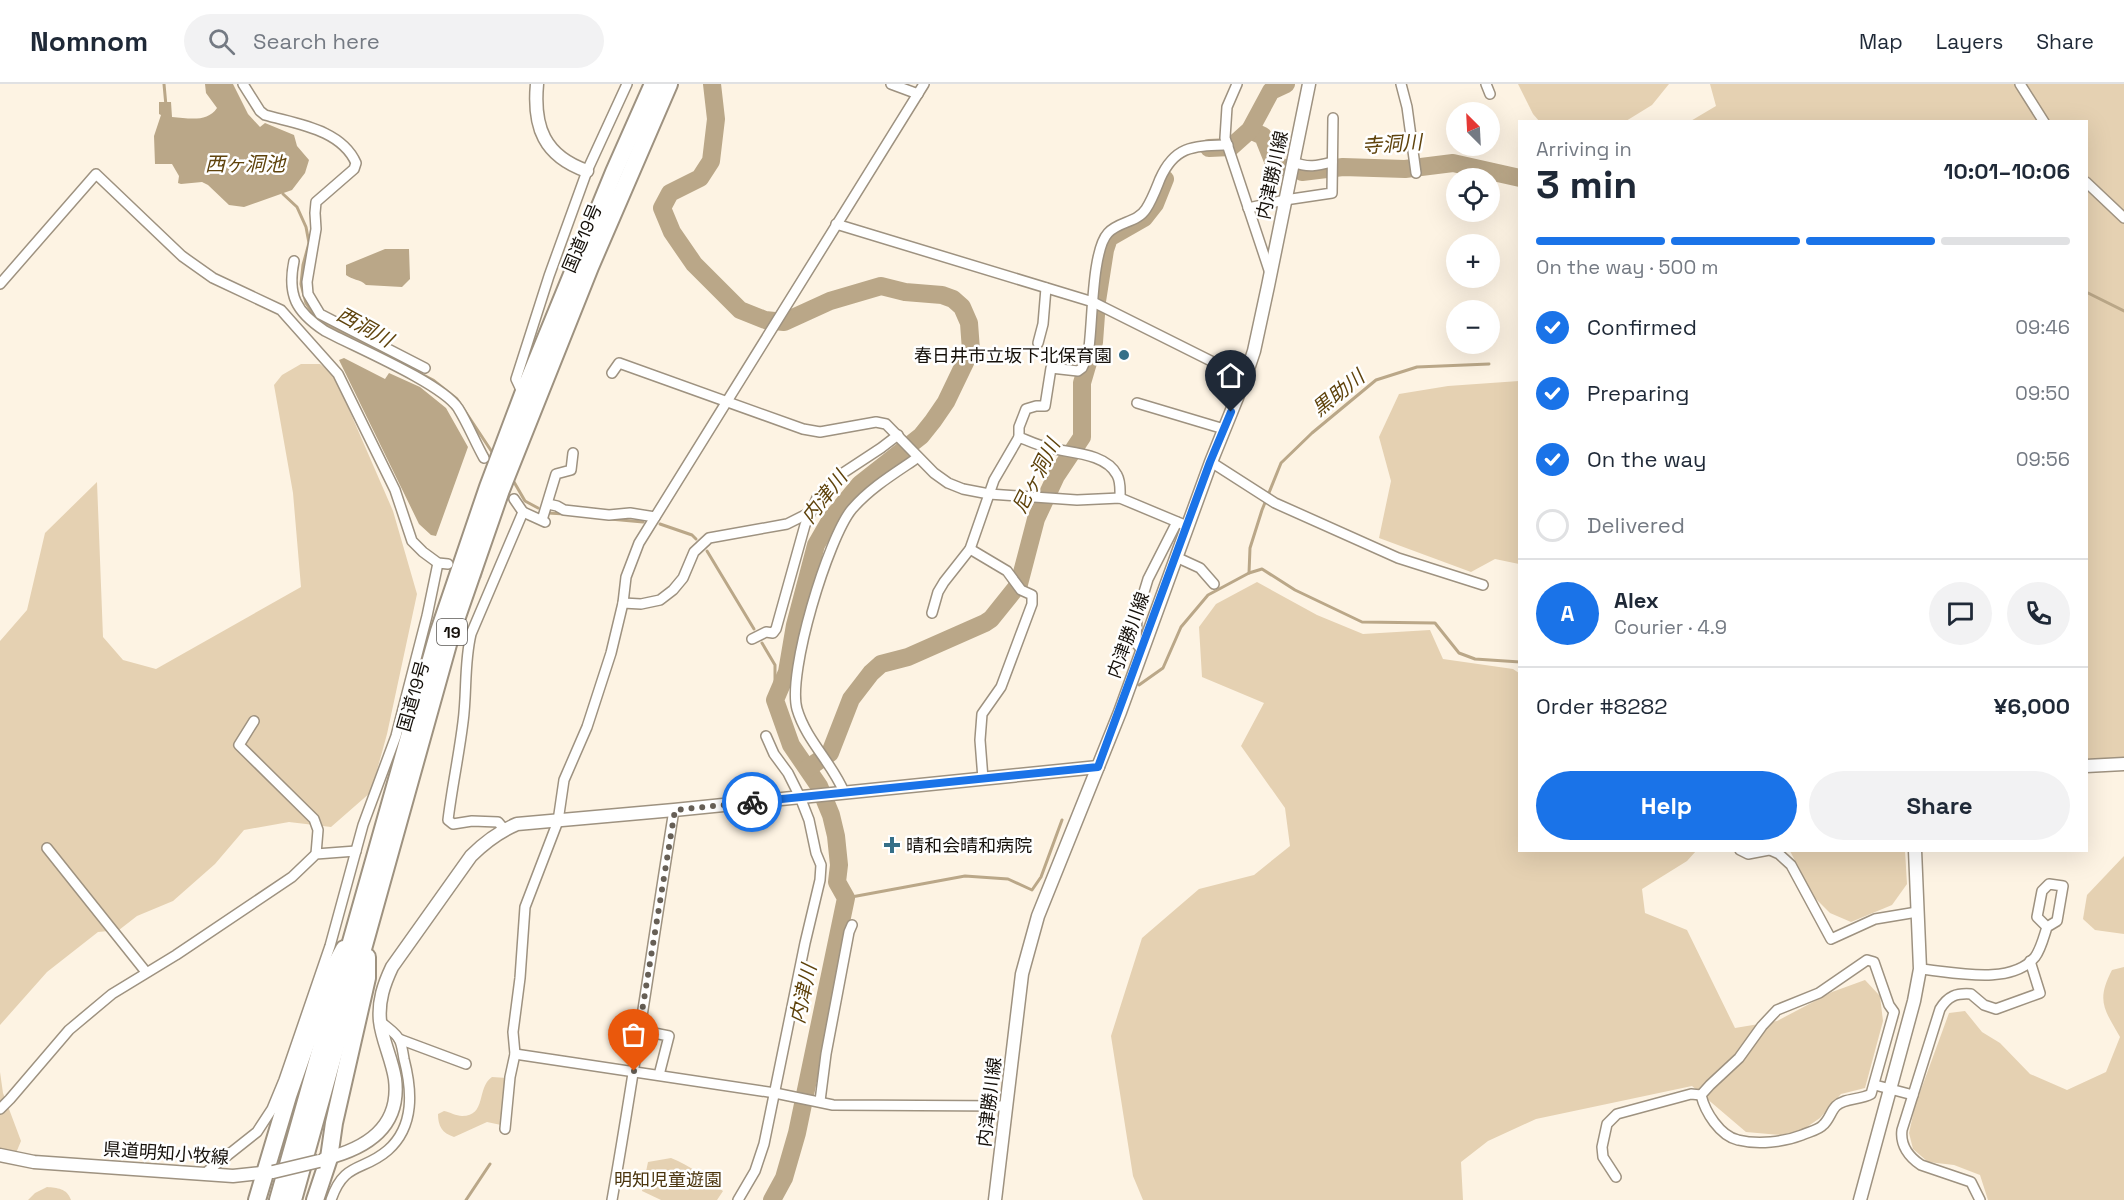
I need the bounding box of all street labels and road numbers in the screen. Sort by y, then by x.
street label: 内津勝川線 [1251,129,1293,221]
street label: 国道19号 [557,200,607,276]
street label: 内津勝川線 [1102,589,1154,681]
road number: 19 [437,619,467,645]
street label: 国道19号 [392,658,434,734]
street label: 内津勝川線 [972,1056,1006,1148]
street label: 県道明知小牧線 [102,1137,230,1169]

